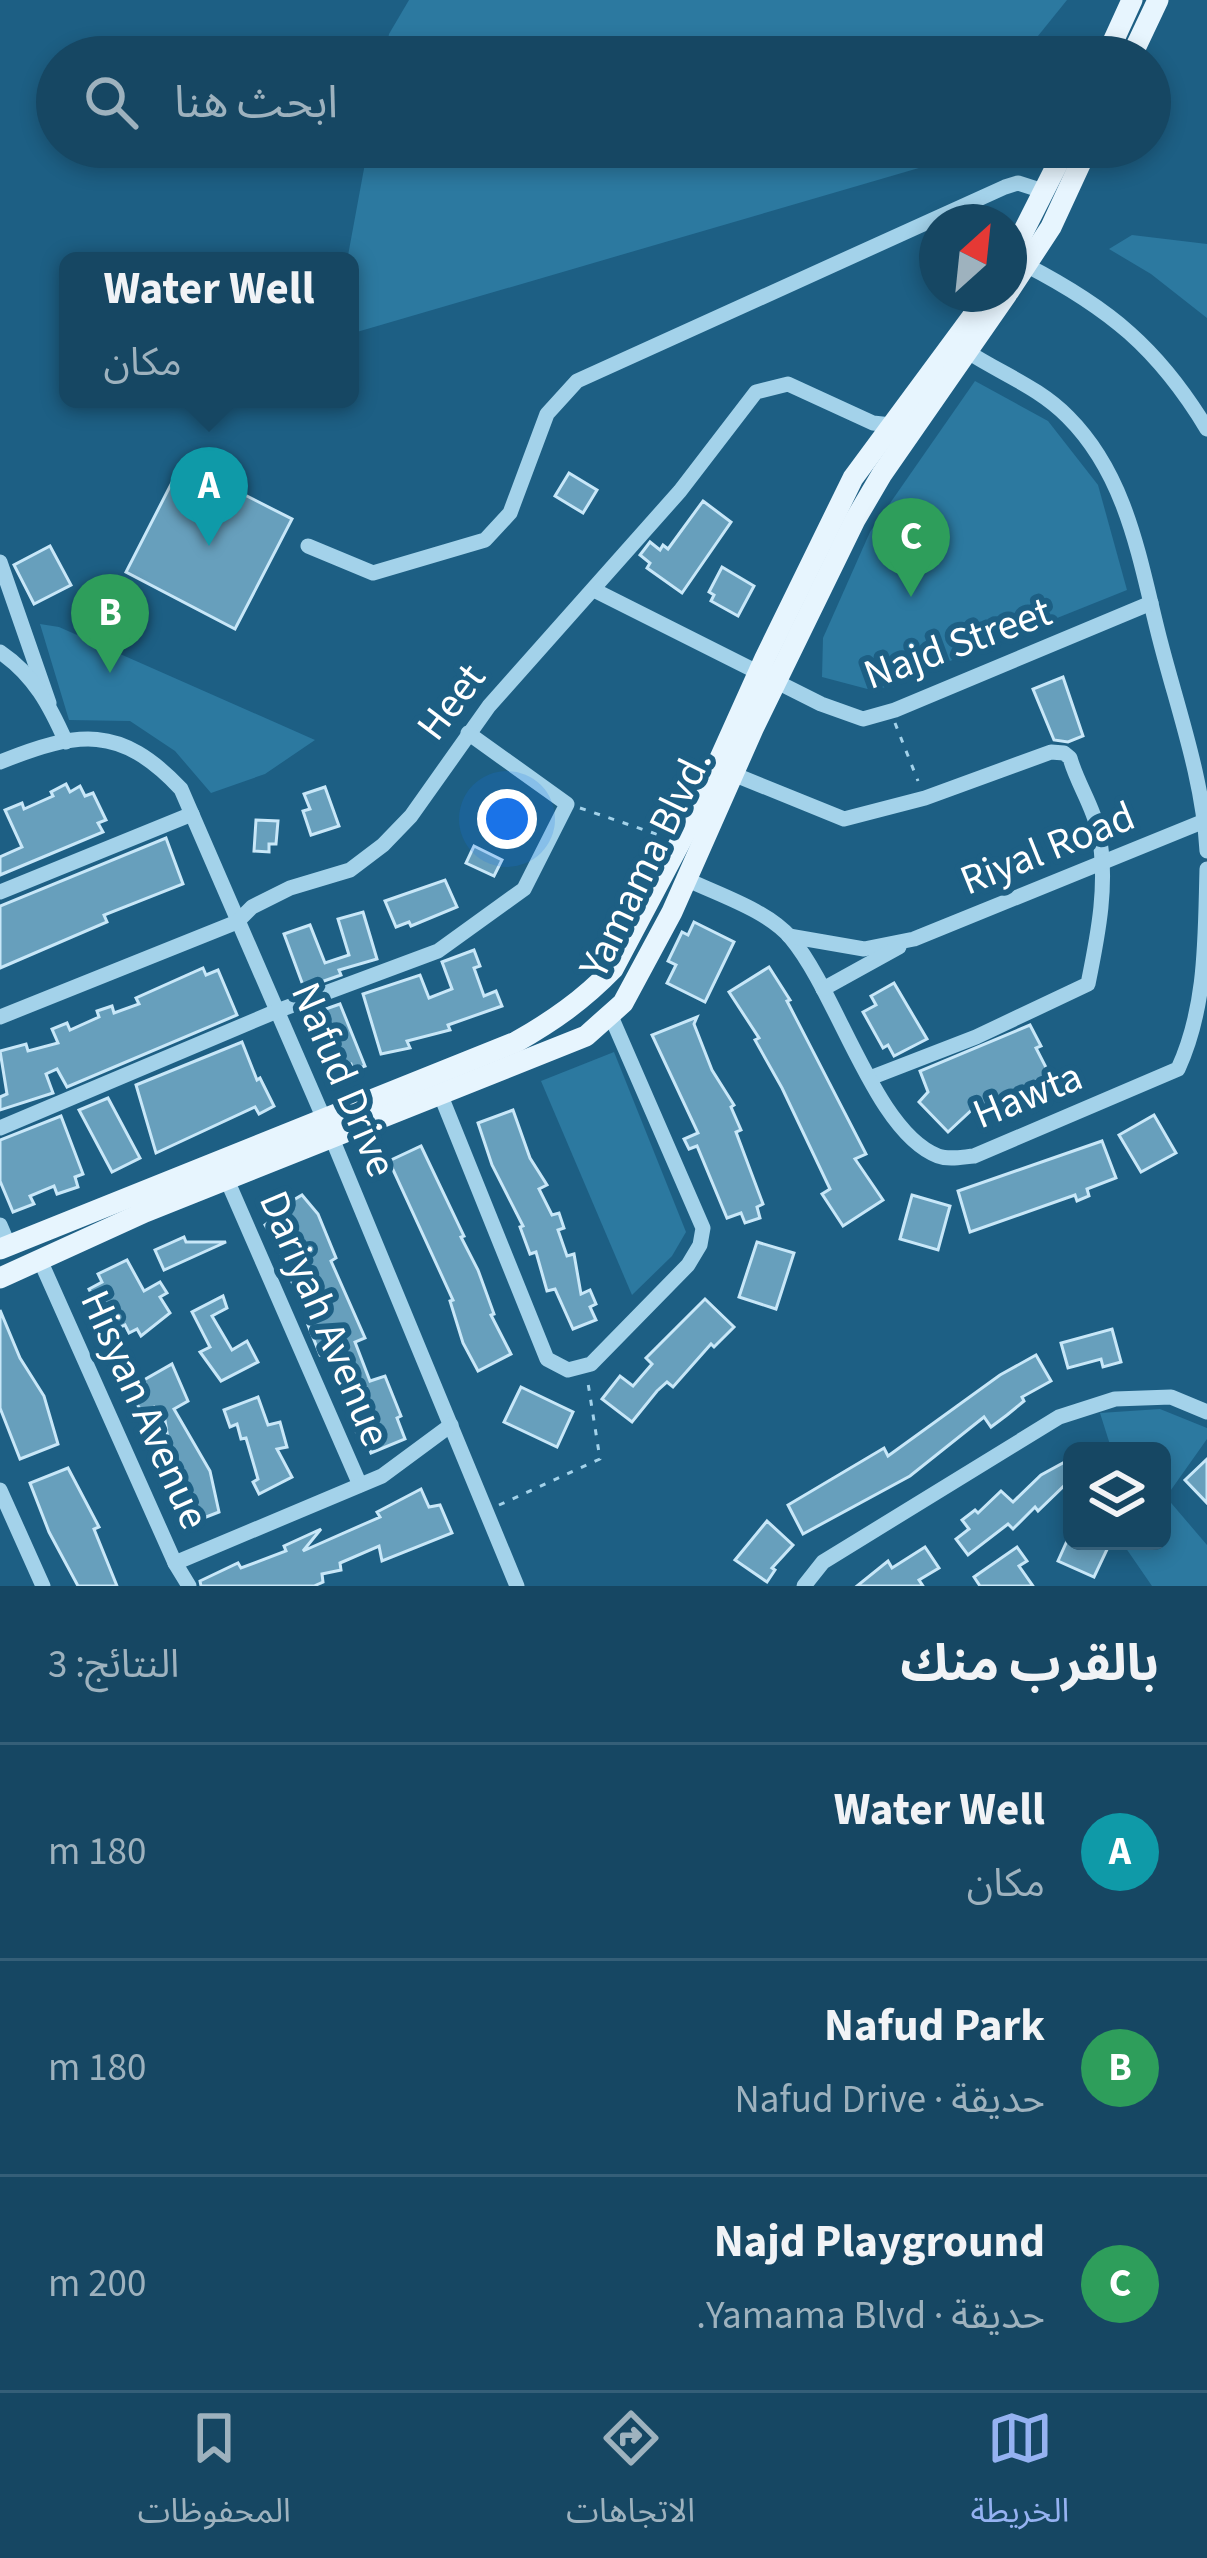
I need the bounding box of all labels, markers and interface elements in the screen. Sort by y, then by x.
search box [36,36,1171,168]
icon: search [78,69,144,135]
text: ابحث هنا [174,71,338,135]
north arrow [919,204,1027,312]
popup [59,252,359,408]
text: Water Well [103,257,315,321]
text: مكان [103,335,182,391]
pin: A [170,447,248,546]
pin: C [872,498,950,597]
pin: B [71,574,149,673]
street label: Najd Street [855,582,1060,706]
street label: Heet [403,651,500,753]
street label: Yamama Blvd. [564,740,727,989]
street label: Riyal Road [951,787,1144,911]
your location [477,789,537,849]
street label: Nafud Drive [275,973,411,1186]
street label: Hawta [964,1047,1091,1145]
street label: Dariyah Avenue [243,1182,405,1456]
street label: Hisyan Avenue [65,1281,224,1539]
map controls [1063,1442,1171,1550]
button: layers [1063,1442,1171,1550]
text: بالقرب منك [900,1628,1159,1700]
text: النتائج: 3 [48,1637,179,1693]
text: Water Well [834,1778,1045,1842]
text: 180 m [48,1824,146,1880]
text: A [1109,1824,1131,1880]
text: مكان [967,1856,1045,1912]
text: Nafud Park [824,1994,1045,2058]
text: 180 m [48,2040,146,2096]
text: B [1108,2040,1132,2096]
text: حديقة · Nafud Drive [735,2072,1045,2128]
text: Najd Playground [714,2210,1045,2274]
text: 200 m [48,2256,146,2312]
text: C [1109,2256,1131,2312]
text: حديقة · Yamama Blvd. [696,2288,1045,2344]
tab: المحفوظات [138,2405,291,2546]
tab: الاتجاهات [566,2405,695,2546]
tab: الخريطة [970,2405,1069,2546]

